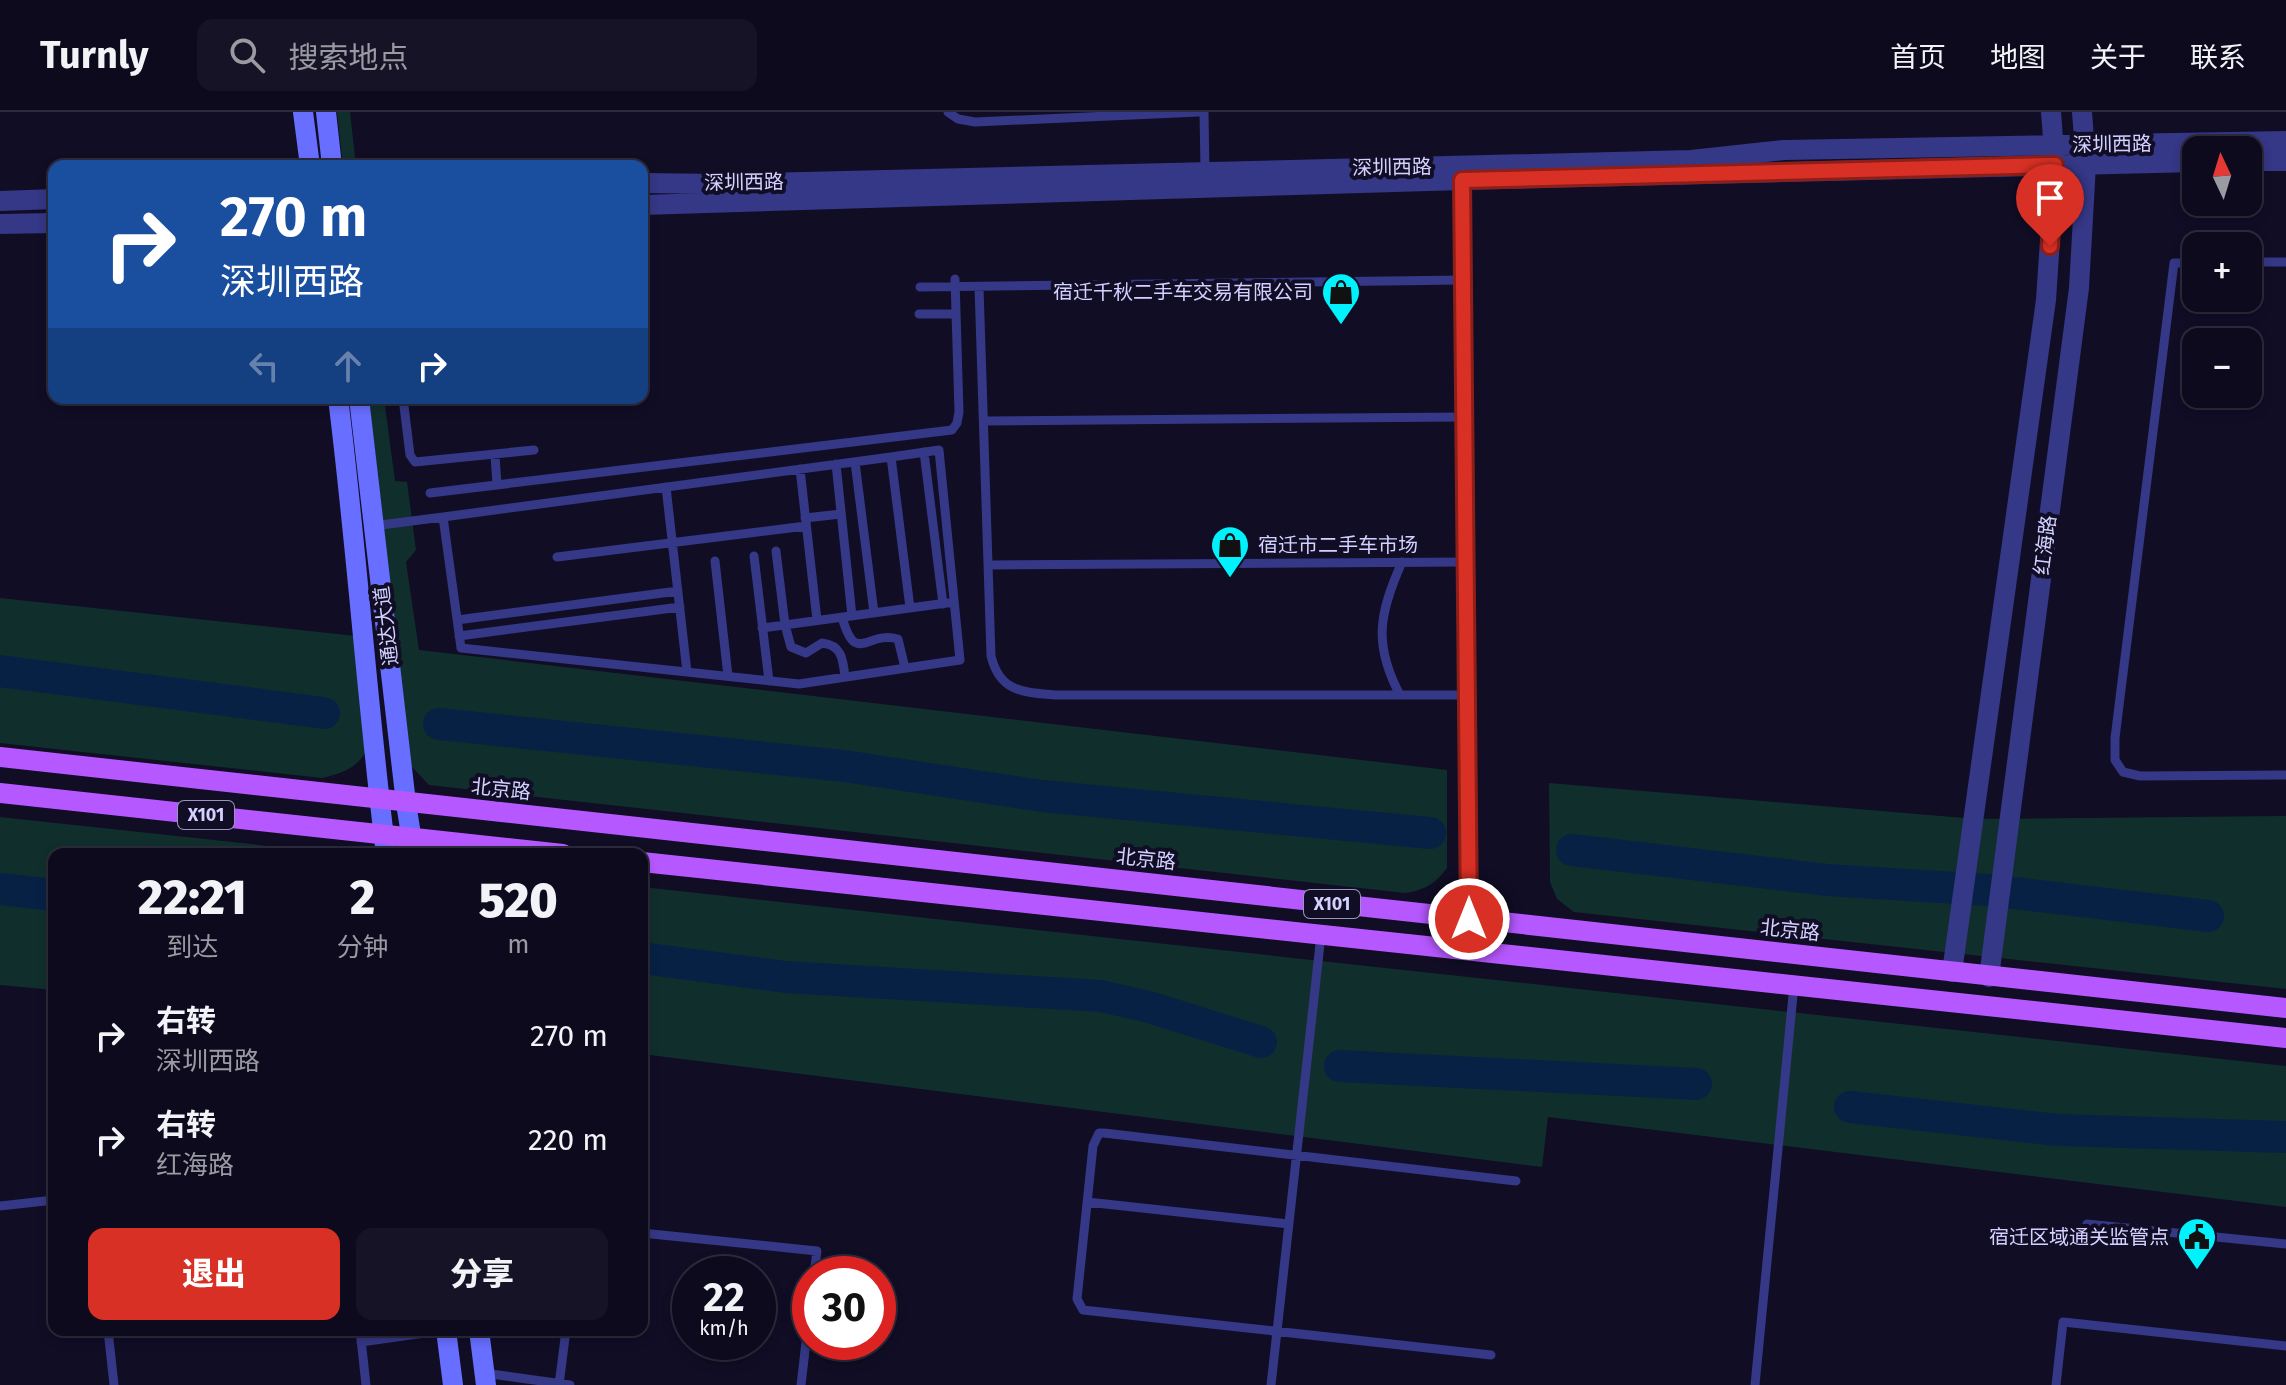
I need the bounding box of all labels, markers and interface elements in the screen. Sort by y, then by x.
search box [197,19,757,91]
text: Turnly [40,32,149,78]
icon: search [225,33,269,77]
text: 搜索地点 [289,40,409,76]
text: 首页 [1890,41,1946,74]
text: 地图 [1990,41,2046,74]
text: 关于 [2090,41,2146,74]
text: 联系 [2190,41,2246,74]
street label: 深圳西路 [2072,131,2152,157]
north arrow [2182,136,2262,216]
map controls [2182,136,2262,408]
street label: 深圳西路 [1352,154,1432,180]
pin [2016,164,2084,246]
street label: 深圳西路 [704,169,784,195]
icon: arrive [2028,176,2072,220]
text: 270 m [220,184,367,251]
icon: right [88,192,192,296]
button: + [2182,232,2262,312]
text: 深圳西路 [220,260,364,304]
shop icon: 宿迁千秋二手车交易有限公司 [1320,271,1362,326]
place label: 宿迁千秋二手车交易有限公司 [1053,280,1313,304]
button: − [2182,328,2262,408]
icon: left [242,344,286,388]
icon: ahead [326,344,370,388]
icon: right [410,344,454,388]
street label: 红海路 [2029,514,2061,576]
shop icon: 宿迁市二手车市场 [1209,524,1251,579]
place label: 宿迁市二手车市场 [1258,533,1418,557]
street label: 通达大道 [369,585,403,667]
street label: 北京路 [470,774,532,804]
road number: X101 [178,801,234,829]
street label: 北京路 [1115,844,1177,874]
text: 22:21 [138,869,247,927]
text: 2 [350,869,375,927]
text: 520 [479,872,558,930]
position arrow [1427,877,1511,961]
road number: X101 [1304,890,1360,918]
street label: 北京路 [1759,915,1821,945]
text: m [507,929,529,960]
text: 到达 [166,932,218,963]
text: 分钟 [337,932,389,963]
text: 右转 [156,1003,216,1039]
icon: right [88,1014,132,1058]
text: 270 m [530,1018,608,1054]
text: 深圳西路 [156,1046,260,1077]
text: 右转 [156,1107,216,1143]
icon: right [88,1118,132,1162]
text: 220 m [528,1122,608,1158]
text: 红海路 [156,1150,234,1181]
public building icon: 宿迁区域通关监管点 [2176,1216,2218,1271]
place label: 宿迁区域通关监管点 [1989,1225,2169,1249]
button: 退出 [88,1228,340,1320]
button: 分享 [356,1228,608,1320]
speed limit sign: 30 [792,1256,896,1360]
text: 22 [703,1274,745,1322]
text: km/h [699,1316,749,1340]

